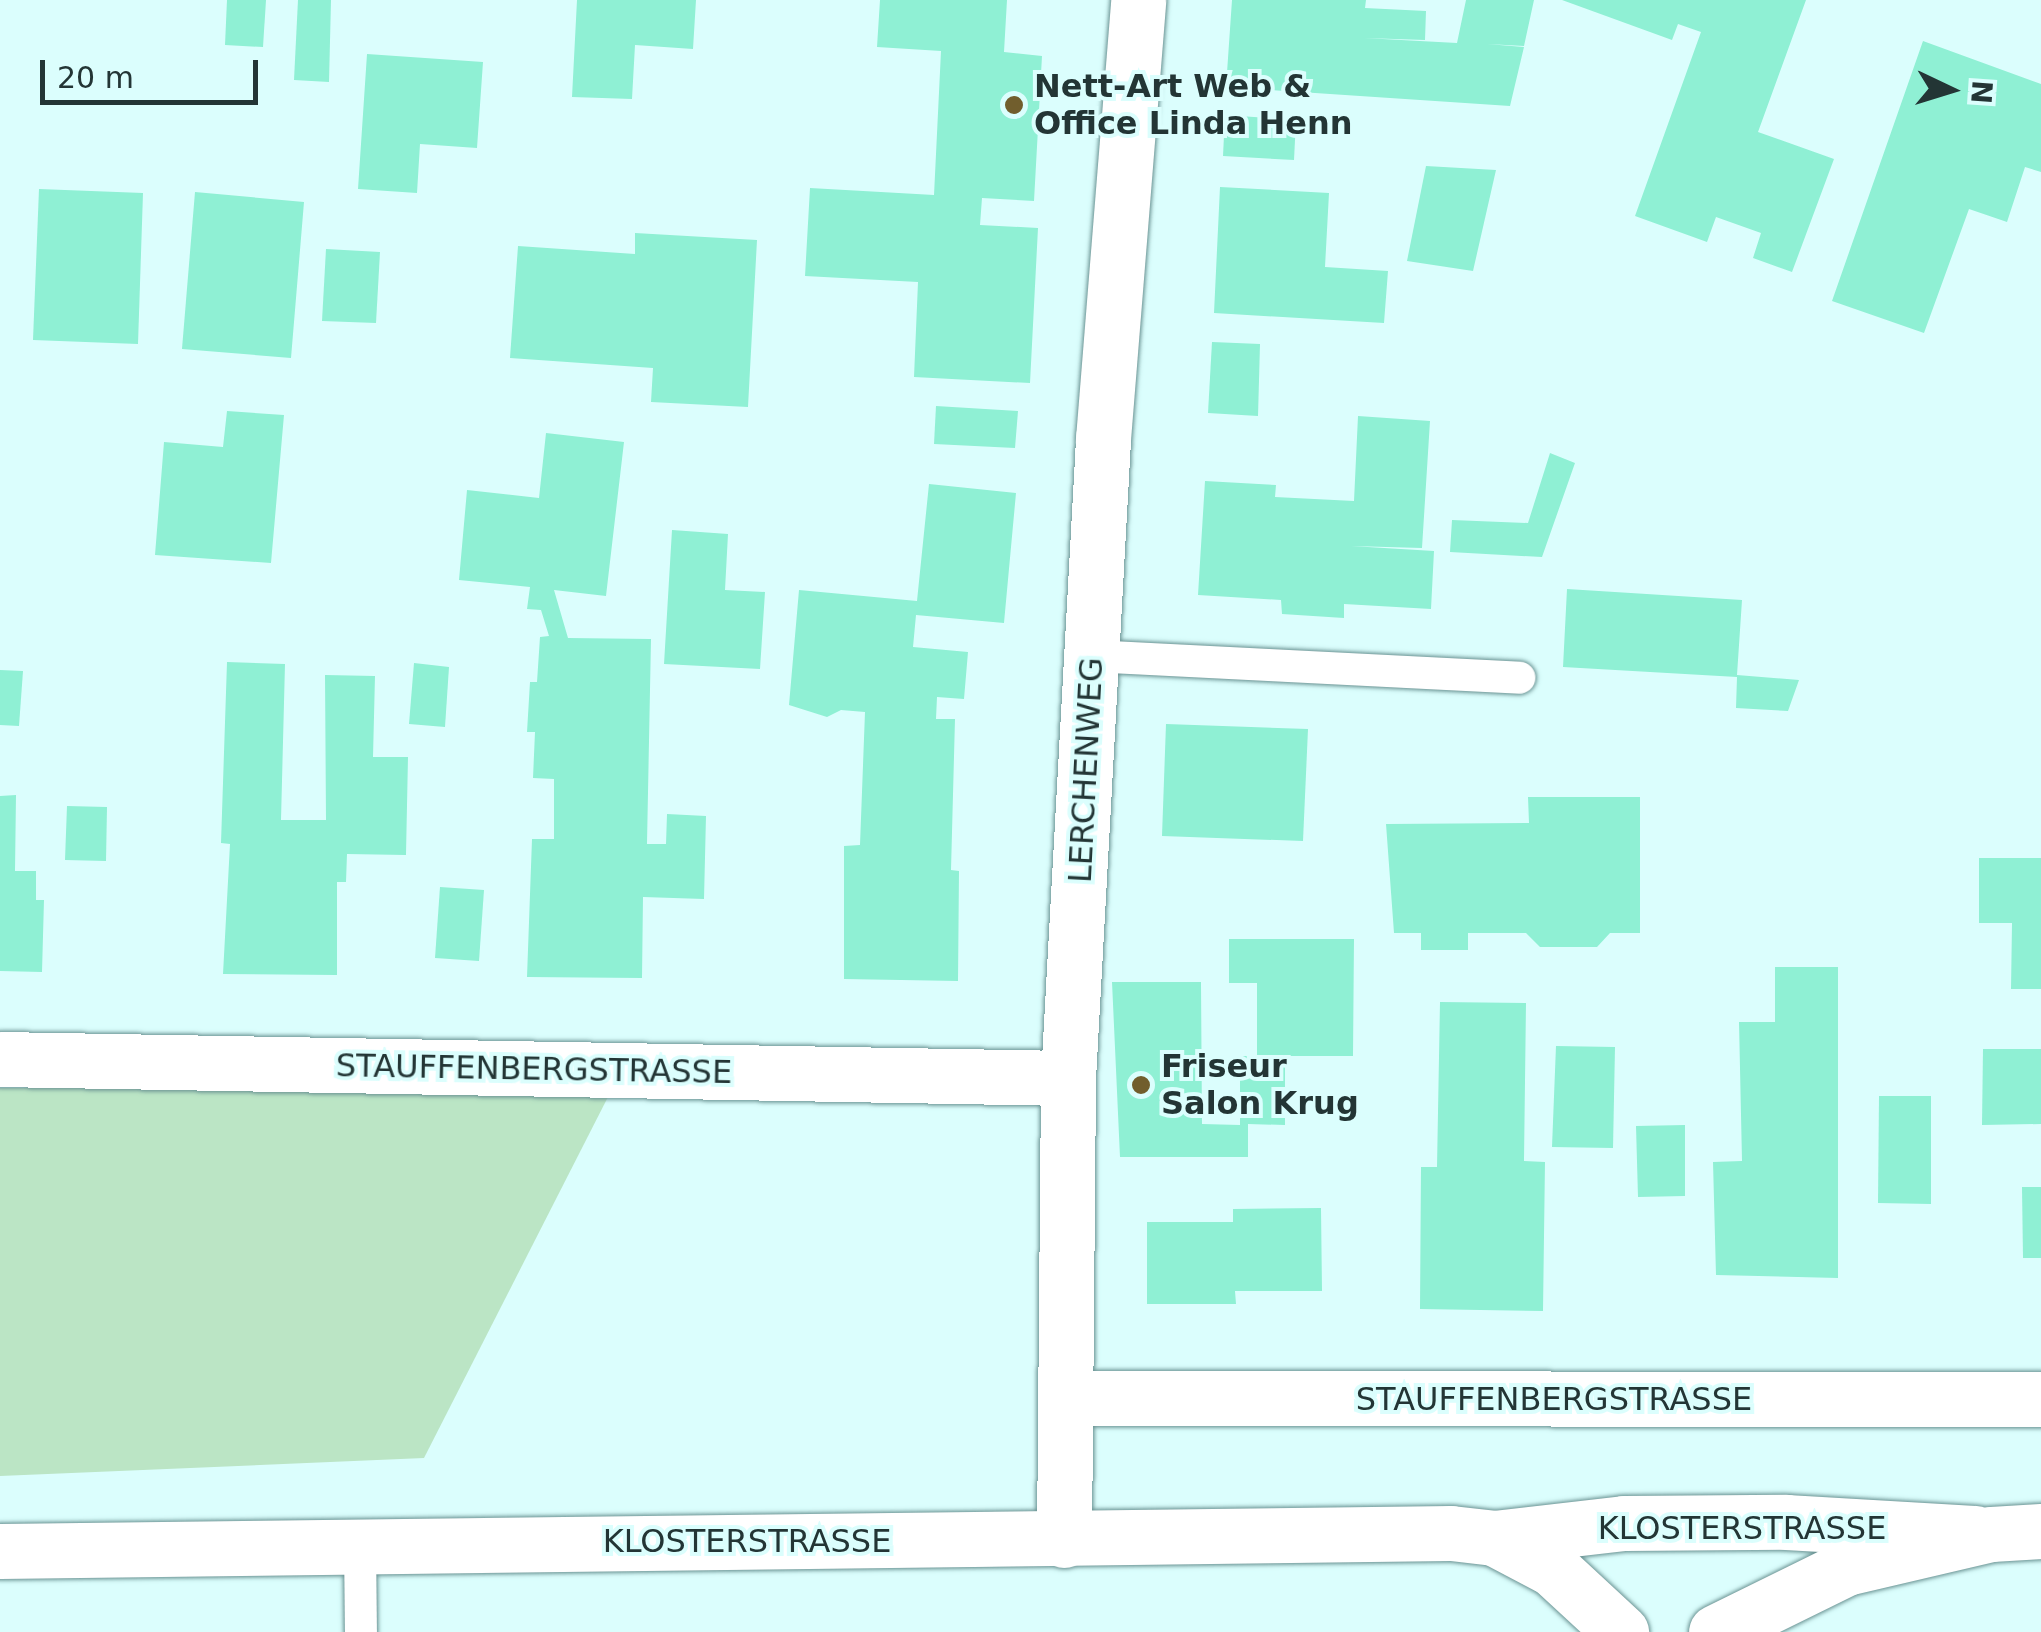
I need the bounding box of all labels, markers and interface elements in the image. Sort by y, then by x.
scale bar [45,40,262,102]
north arrow [1901,40,2001,140]
text: 20 m [57,60,134,95]
place label: Nett-Art Web & Office Linda Henn [1034,68,1353,143]
text: N [1964,79,1999,105]
marker: Nett-Art Web & Office Linda Henn [1003,94,1025,116]
street label: LERCHENWEG [1061,656,1111,884]
street label: STAUFFENBERGSTRASSE [335,1046,733,1092]
place label: Friseur Salon Krug [1161,1048,1359,1123]
marker: Friseur Salon Krug [1130,1074,1152,1096]
street label: STAUFFENBERGSTRASSE [1356,1380,1752,1418]
street label: KLOSTERSTRASSE [1598,1509,1886,1547]
street label: KLOSTERSTRASSE [603,1522,891,1560]

